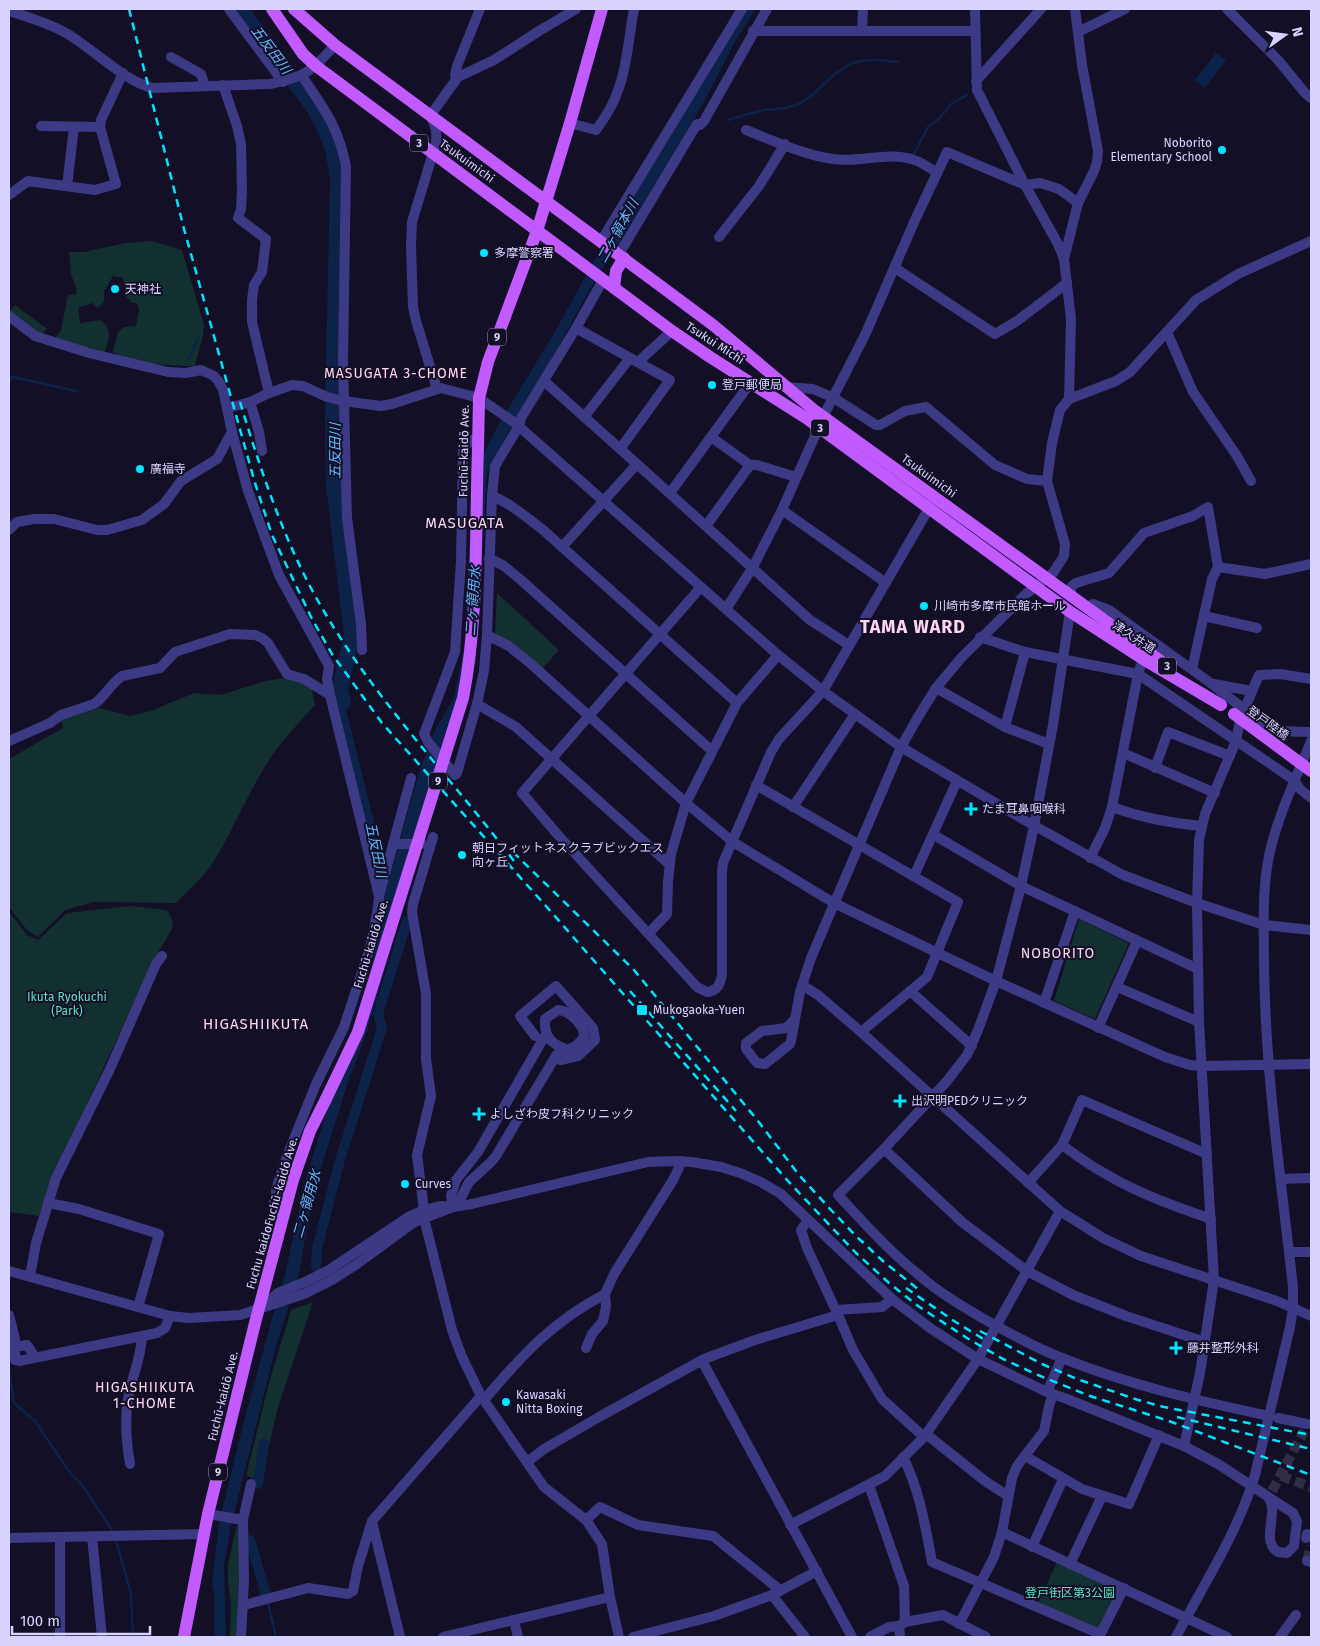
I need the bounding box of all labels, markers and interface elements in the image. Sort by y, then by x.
north arrow [1260,10,1310,60]
water label: 五反田川 [247,23,296,79]
text: N [1288,25,1307,39]
road number: 3 [410,134,428,152]
street label: Tsukuimichi [437,136,497,186]
place label: Noborito Elementary School [1110,136,1212,164]
marker: Noborito Elementary School [1216,144,1228,156]
water label: 二ヶ領本川 [594,195,643,266]
place label: 多摩警察署 [494,246,554,260]
marker: 多摩警察署 [478,247,490,259]
place label: 天神社 [125,282,161,296]
marker: 天神社 [109,283,121,295]
street label: Tsukui Michi [683,319,747,367]
road number: 9 [488,328,506,346]
district label: MASUGATA 3-CHOME [324,365,468,382]
place label: 登戸郵便局 [722,378,782,392]
marker: 登戸郵便局 [706,379,718,391]
street label: Fuchū-kaidō Ave. [456,405,472,497]
road number: 3 [811,419,829,436]
water label: 五反田川 [327,421,344,479]
street label: Tsukuimichi [899,451,959,501]
place label: 廣福寺 [150,462,186,476]
marker: 廣福寺 [134,463,146,475]
district label: MASUGATA [425,514,505,532]
water label: 二ヶ領用水 [462,563,484,637]
place label: 川崎市多摩市民館ホール [934,599,1066,613]
marker: 川崎市多摩市民館ホール [918,600,930,612]
district label: TAMA WARD [860,616,966,638]
street label: 津久井道 [1110,618,1158,656]
road number: 3 [1158,658,1176,674]
street label: 登戸陸橋 [1244,703,1292,743]
road number: 9 [429,772,447,789]
marker: たま耳鼻咽喉科 [964,802,978,816]
place label: たま耳鼻咽喉科 [982,802,1066,816]
water label: 五反田川 [362,821,391,881]
place label: 朝日フィットネスクラブビックエス 向ヶ丘 [472,841,664,869]
marker: 朝日フィットネスクラブビックエス 向ヶ丘 [456,849,468,861]
street label: Fuchū-kaidō Ave. [351,898,391,990]
district label: NOBORITO [1021,945,1095,962]
park label: Ikuta Ryokuchi (Park) [27,990,107,1018]
marker: Mukogaoka-Yuen [635,1003,649,1017]
place label: Mukogaoka-Yuen [653,1003,745,1017]
district label: HIGASHIIKUTA [203,1015,309,1033]
marker: 出沢明PEDクリニック [893,1094,907,1108]
place label: 出沢明PEDクリニック [911,1094,1028,1108]
marker: よしざわ皮フ科クリニック [472,1107,486,1121]
place label: よしざわ皮フ科クリニック [490,1107,634,1121]
street label: Fuchu kaidoFuchū-kaidō Ave. [244,1135,300,1291]
water label: 二ヶ領用水 [289,1166,325,1240]
place label: Curves [415,1177,452,1191]
marker: Curves [399,1178,411,1190]
marker: 藤井整形外科 [1169,1341,1183,1355]
place label: 藤井整形外科 [1187,1341,1259,1355]
street label: Fuchū-kaidō Ave. [205,1349,241,1442]
district label: HIGASHIIKUTA 1-CHOME [95,1379,195,1412]
place label: Kawasaki Nitta Boxing [516,1388,583,1416]
marker: Kawasaki Nitta Boxing [500,1396,512,1408]
road number: 9 [209,1464,227,1480]
park label: 登戸街区第3公園 [1025,1586,1115,1600]
scale bar [12,1604,150,1636]
text: 100 m [20,1612,60,1630]

